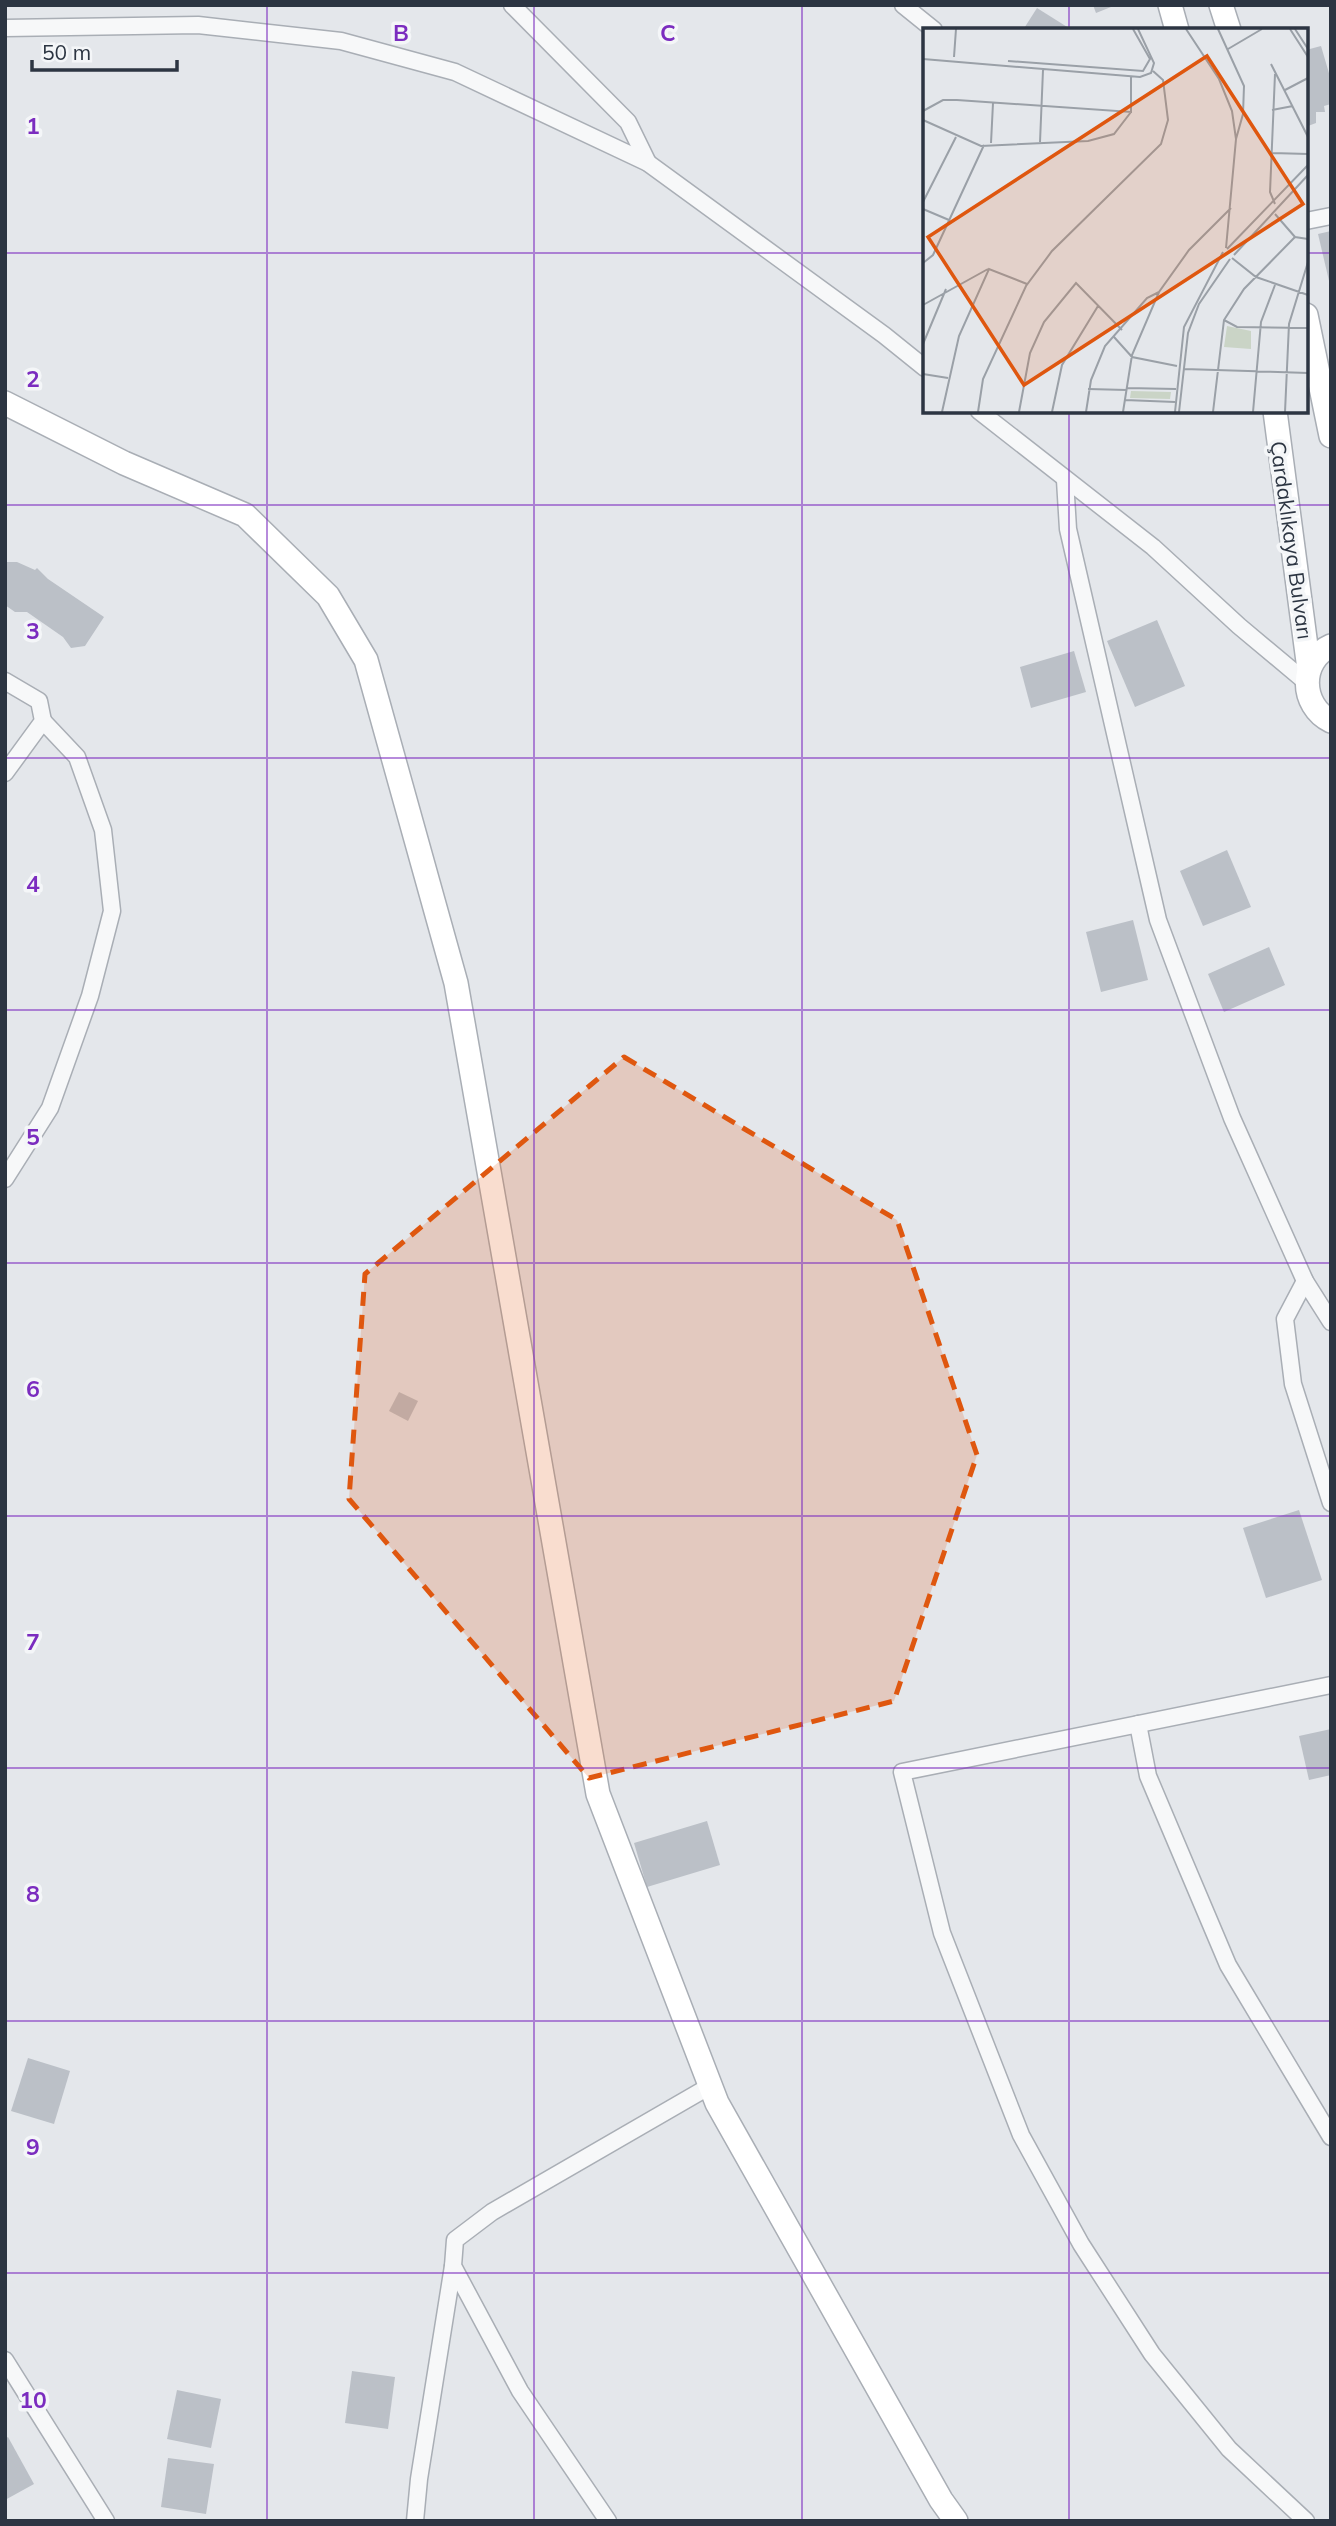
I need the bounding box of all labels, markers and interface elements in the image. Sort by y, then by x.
text: B [393,18,409,47]
text: C [660,18,676,47]
scale bar [32,28,177,72]
inset map [923,28,1308,413]
text: 50 m [42,39,91,65]
text: 1 [26,111,40,140]
text: 2 [26,364,40,393]
street label: Çardaklıkaya Bulvarı [1265,439,1319,641]
text: 3 [26,616,40,645]
text: 4 [26,869,40,898]
text: 5 [26,1122,40,1151]
text: 6 [26,1374,40,1403]
text: 7 [26,1627,40,1656]
text: 8 [26,1879,40,1908]
text: 9 [26,2132,40,2161]
text: 10 [19,2385,47,2414]

